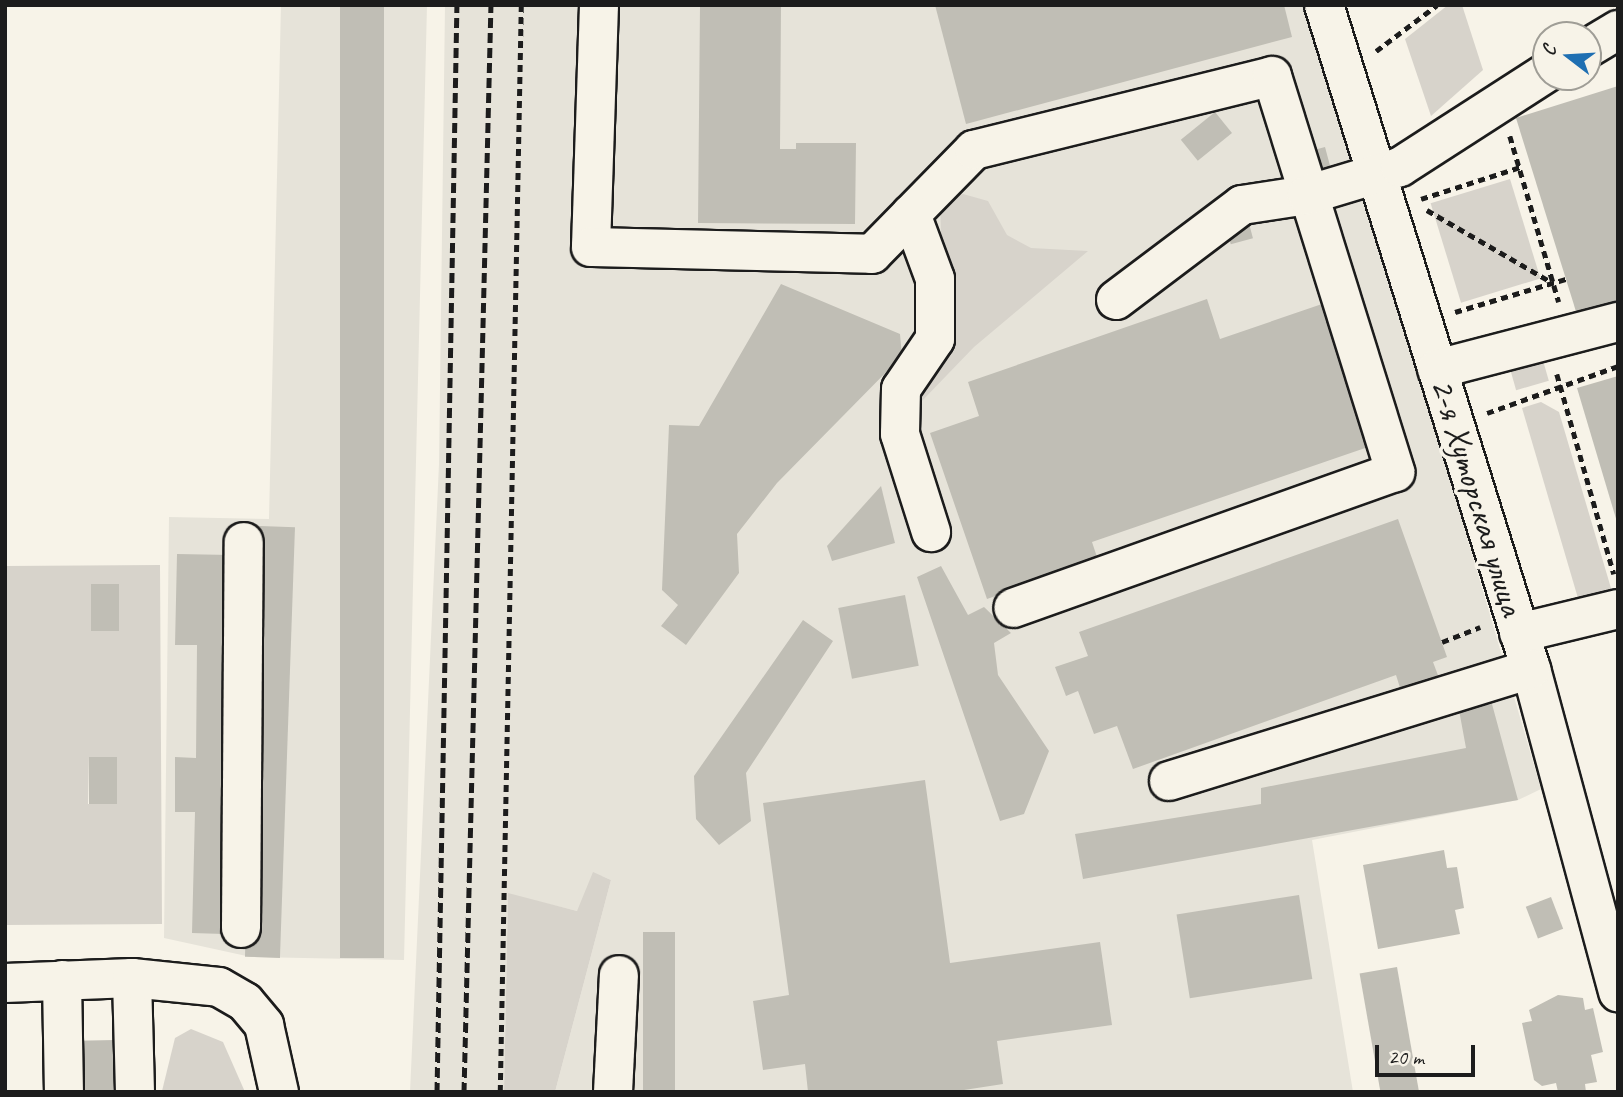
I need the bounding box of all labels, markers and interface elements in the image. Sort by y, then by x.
north arrow [1532,21,1602,91]
text: С [1536,42,1562,58]
street label: 2-я Хуторская улица [1420,371,1534,623]
scale bar [1378,1030,1478,1074]
text: 20 m [1388,1044,1424,1070]

